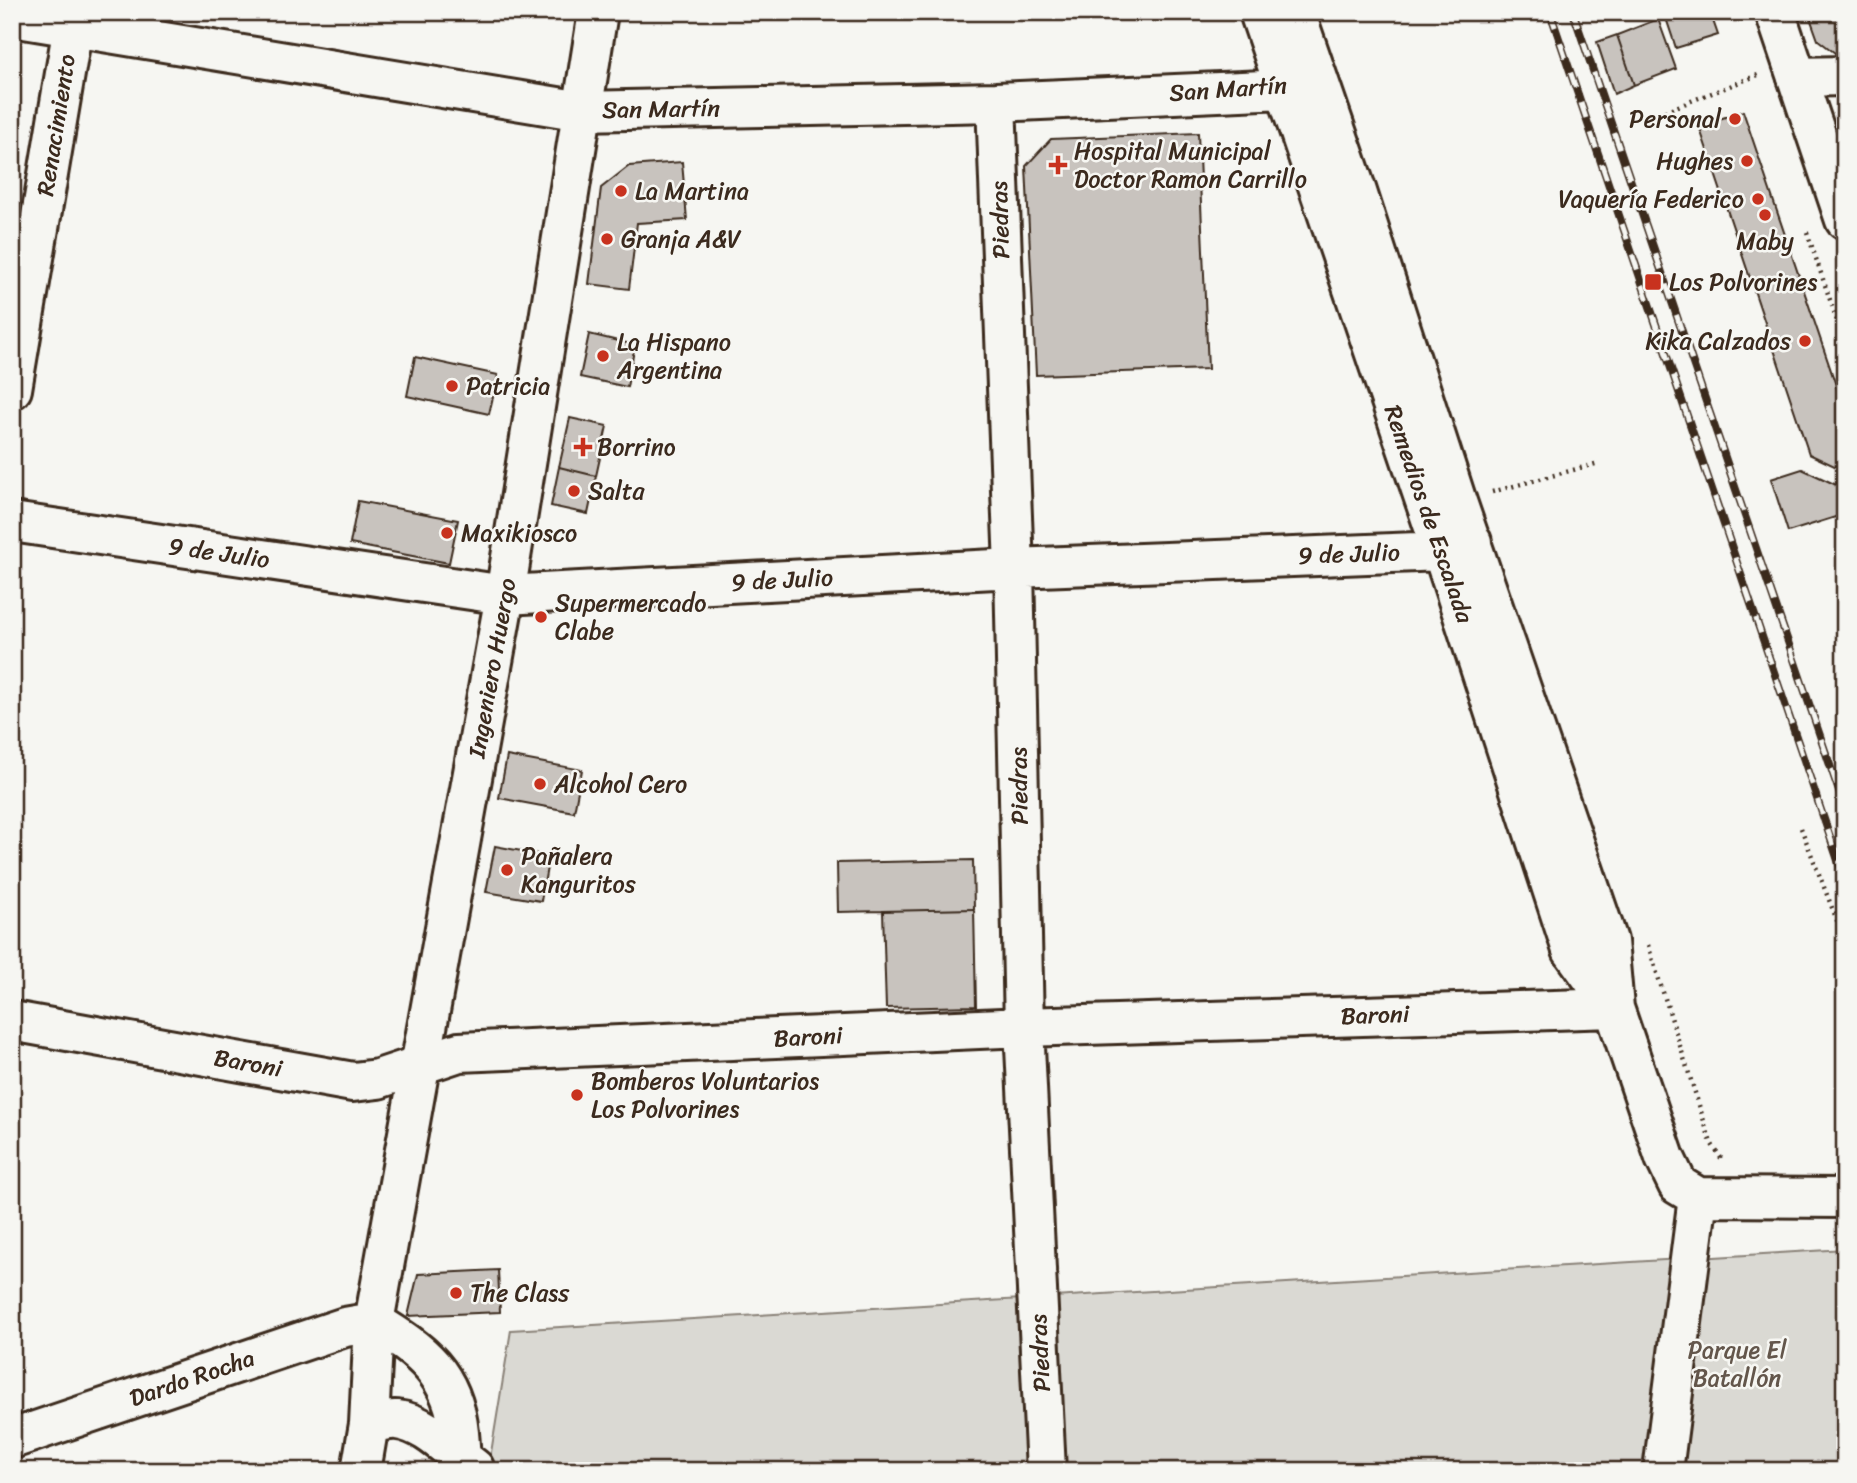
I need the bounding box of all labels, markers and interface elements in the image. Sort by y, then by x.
street label: Renacimiento [24,51,88,199]
street label: San Martín [1168,64,1288,114]
street label: San Martín [602,87,720,131]
place label: Personal [1629,98,1722,140]
marker: Personal [1727,111,1743,127]
place label: Hospital Municipal Doctor Ramon Carrillo [1074,130,1307,200]
place label: Hughes [1656,140,1733,182]
marker: Hughes [1739,153,1755,169]
marker: Hospital Municipal Doctor Ramon Carrillo [1048,155,1068,175]
place label: La Martina [635,170,749,212]
place label: Vaquería Federico [1558,178,1744,220]
street label: Piedras [978,180,1022,260]
marker: La Martina [613,183,629,199]
marker: Vaquería Federico [1750,191,1766,207]
marker: Maby [1757,207,1773,223]
place label: Granja A&V [621,218,742,260]
place label: Maby [1736,220,1794,262]
marker: Granja A&V [599,231,615,247]
place label: Los Polvorines [1669,261,1817,303]
marker: Los Polvorines [1643,272,1663,292]
place label: Kika Calzados [1646,320,1791,362]
place label: La Hispano Argentina [616,321,731,391]
marker: Kika Calzados [1797,333,1813,349]
marker: La Hispano Argentina [595,348,611,364]
place label: Patricia [466,365,550,407]
marker: Patricia [444,378,460,394]
street label: Remedios de Escalada [1372,399,1486,630]
place label: Borrino [597,426,676,468]
marker: Borrino [575,439,591,455]
place label: Salta [588,470,645,512]
marker: Salta [566,483,582,499]
place label: Maxikiosco [461,512,577,554]
street label: 9 de Julio [166,525,272,581]
marker: Maxikiosco [439,525,455,541]
street label: 9 de Julio [1297,531,1401,577]
street label: 9 de Julio [730,556,834,604]
street label: Ingeniero Huergo [455,575,528,762]
place label: Supermercado Clabe [555,582,707,652]
marker: Supermercado Clabe [533,609,549,625]
street label: Piedras [997,747,1041,825]
place label: Alcohol Cero [553,763,687,805]
marker: Alcohol Cero [532,776,548,792]
place label: Pañalera Kanguritos [521,835,636,905]
marker: Pañalera Kanguritos [499,862,515,878]
street label: Baroni [1340,993,1410,1037]
street label: Baroni [773,1014,844,1060]
street label: Baroni [210,1036,286,1090]
place label: Bomberos Voluntarios Los Polvorines [591,1060,819,1130]
marker: Bomberos Voluntarios Los Polvorines [569,1087,585,1103]
place label: The Class [470,1272,570,1314]
marker: The Class [448,1285,464,1301]
street label: Piedras [1017,1313,1063,1393]
park label: Parque El Batallón [1688,1329,1788,1399]
street label: Dardo Rocha [124,1337,260,1419]

